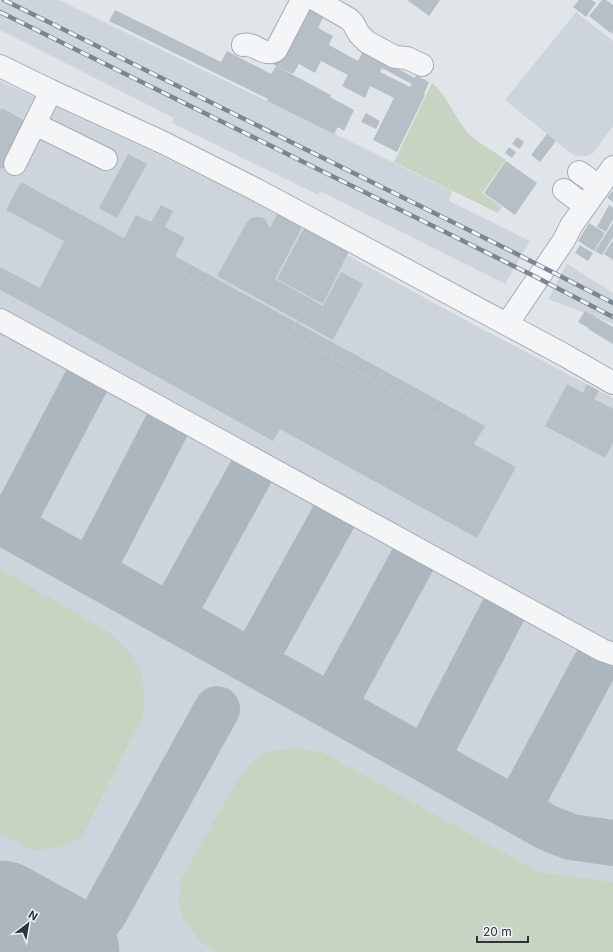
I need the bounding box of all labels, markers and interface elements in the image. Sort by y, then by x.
north arrow [8,904,48,944]
text: N [26,907,40,924]
scale bar [477,918,528,944]
text: 20 m [483,924,512,939]

